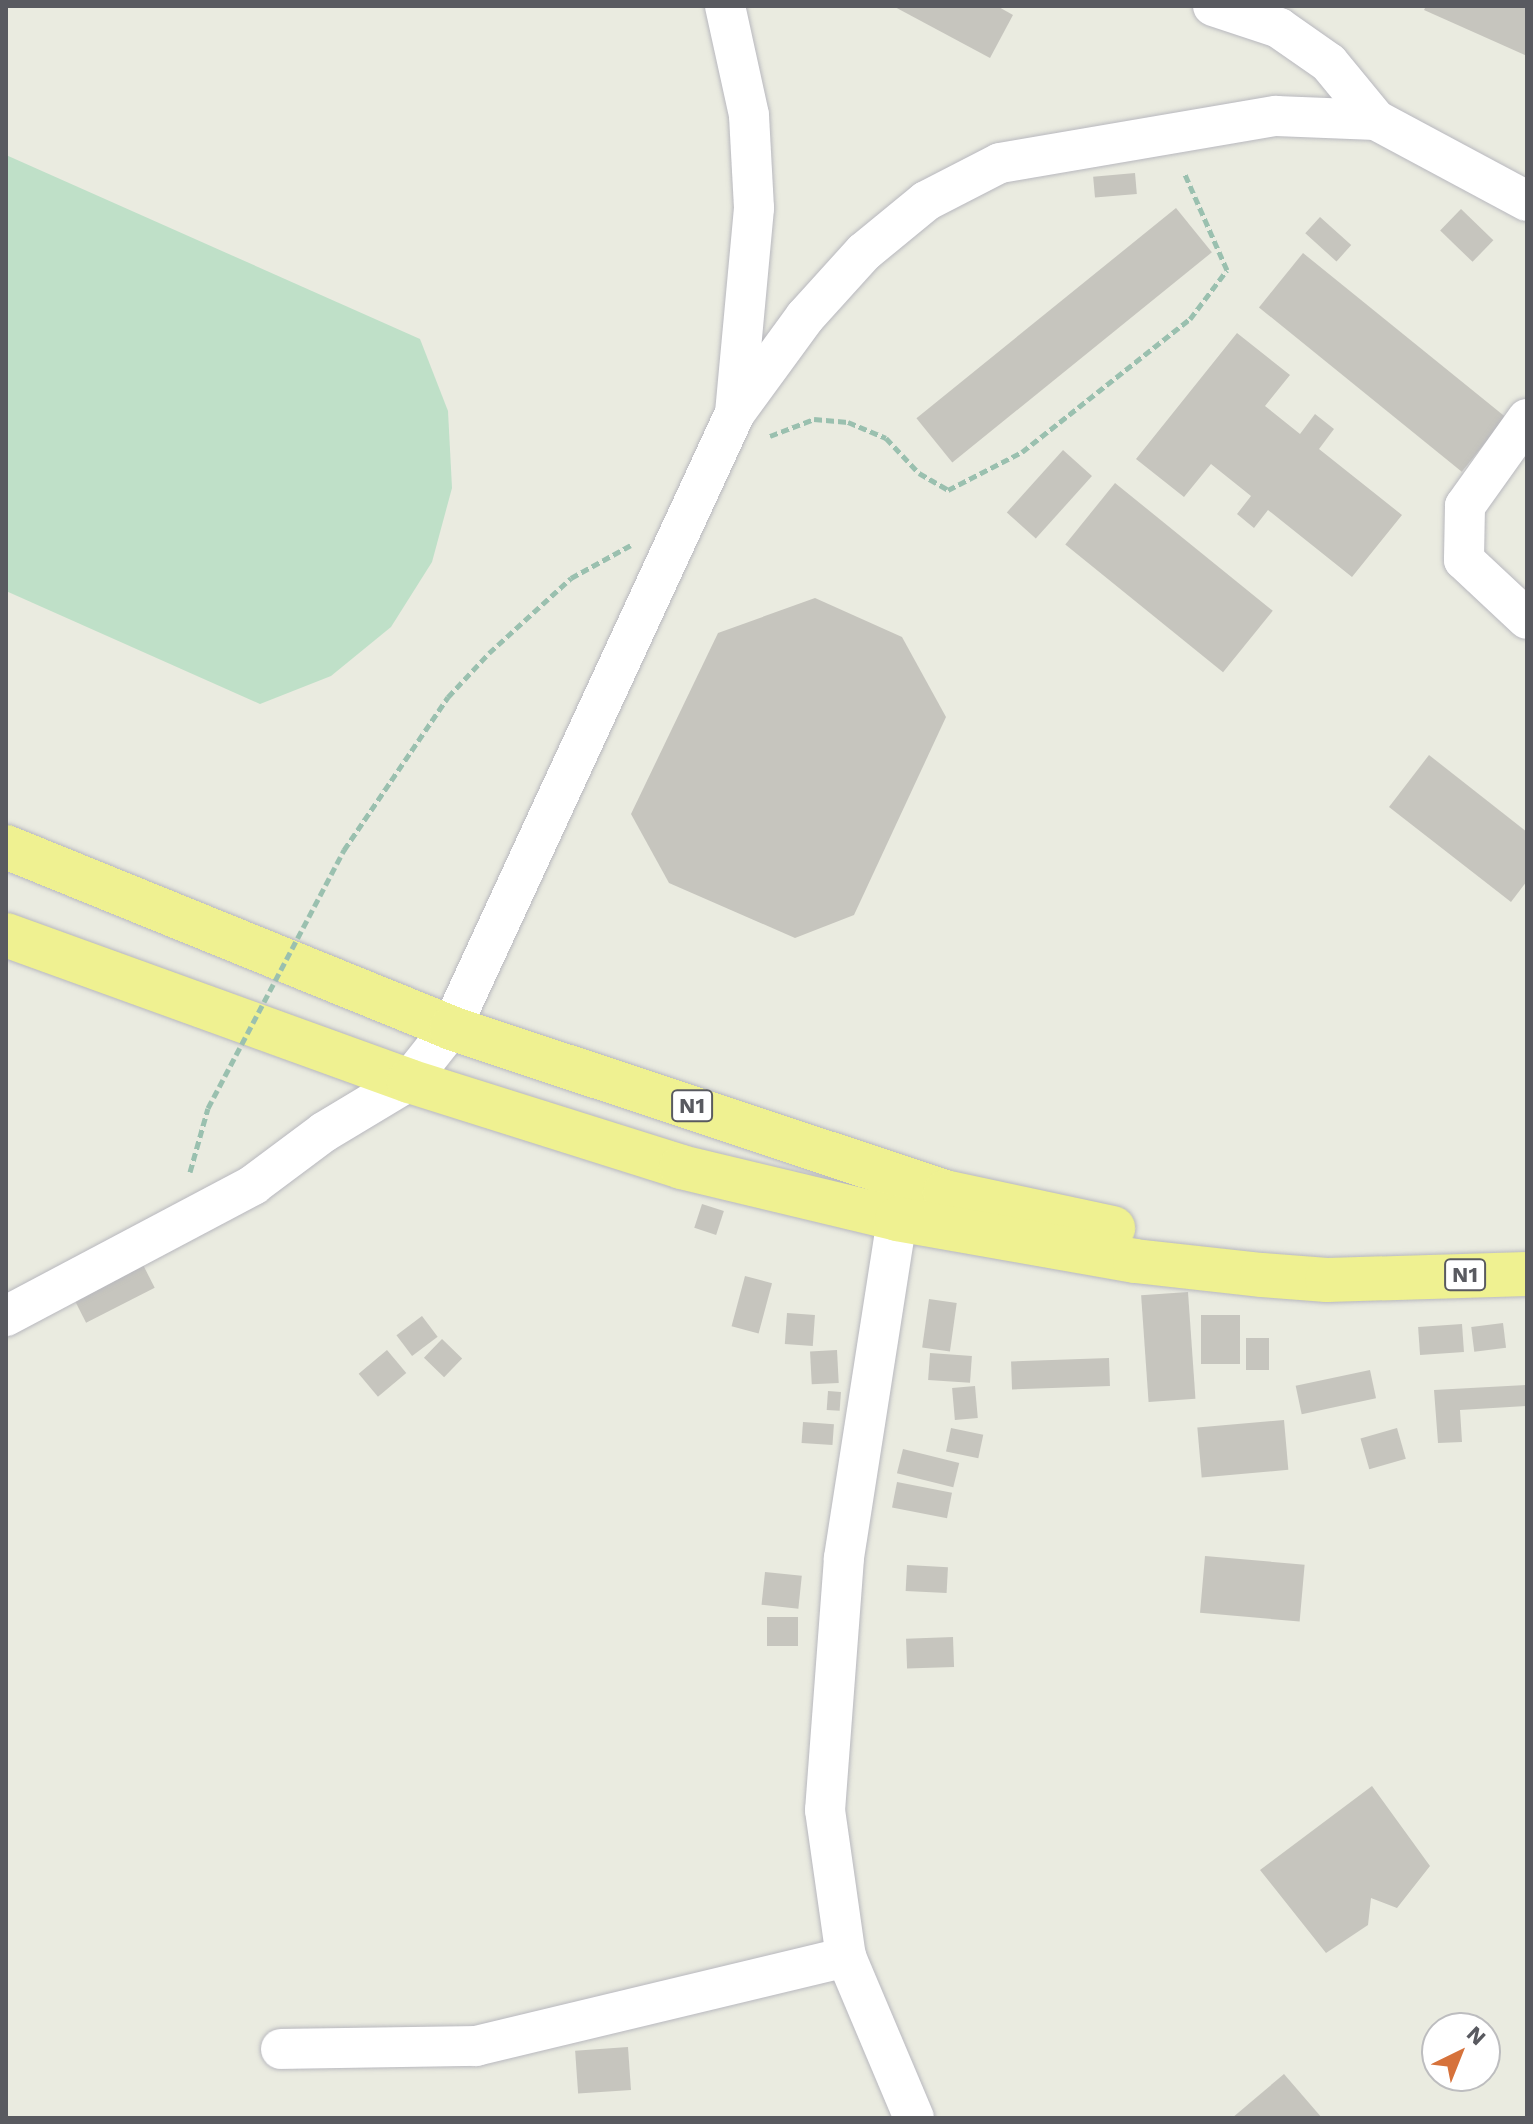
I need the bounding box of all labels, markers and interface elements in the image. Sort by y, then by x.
road number: N1 [670,1088,714,1124]
road number: N1 [1443,1257,1487,1293]
north arrow [1421,2012,1501,2092]
text: N [1462,2021,1491,2050]

